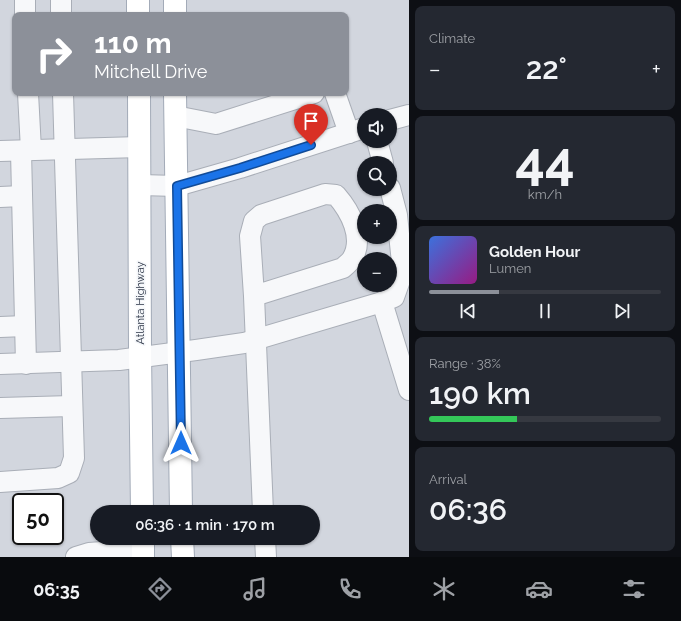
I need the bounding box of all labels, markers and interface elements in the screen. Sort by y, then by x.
text: 110 m [94,27,172,60]
icon: right [28,28,80,80]
text: Climate [429,31,475,46]
text: 22° [526,51,567,86]
text: − [429,56,441,82]
text: + [652,56,661,82]
text: Mitchell Drive [94,61,207,82]
pin [294,104,328,145]
map controls [357,108,397,292]
button: sound [357,108,397,148]
icon: arrive [300,110,322,132]
text: 44 [515,130,575,191]
button: search [357,156,397,196]
text: km/h [528,187,562,202]
button: + [357,204,397,244]
text: Golden Hour [489,243,580,261]
button: − [357,252,397,292]
text: Lumen [489,261,531,276]
street label: Atlanta Highway [134,262,147,344]
icon: previous [457,300,479,322]
icon: pause [534,300,556,322]
icon: next [611,300,633,322]
text: Range · 38% [429,356,501,371]
text: 190 km [429,376,531,411]
position arrow [160,422,202,464]
text: Arrival [429,472,467,487]
text: 06:36 [429,492,507,527]
speed limit sign: 50 [12,493,64,545]
text: 06:36 · 1 min · 170 m [135,516,275,534]
icon: directions [146,575,174,603]
icon: music [241,575,269,603]
icon: phone [336,575,364,603]
icon: climate [430,575,458,603]
icon: car [525,575,553,603]
icon: filters [620,575,648,603]
text: 06:35 [33,579,80,600]

